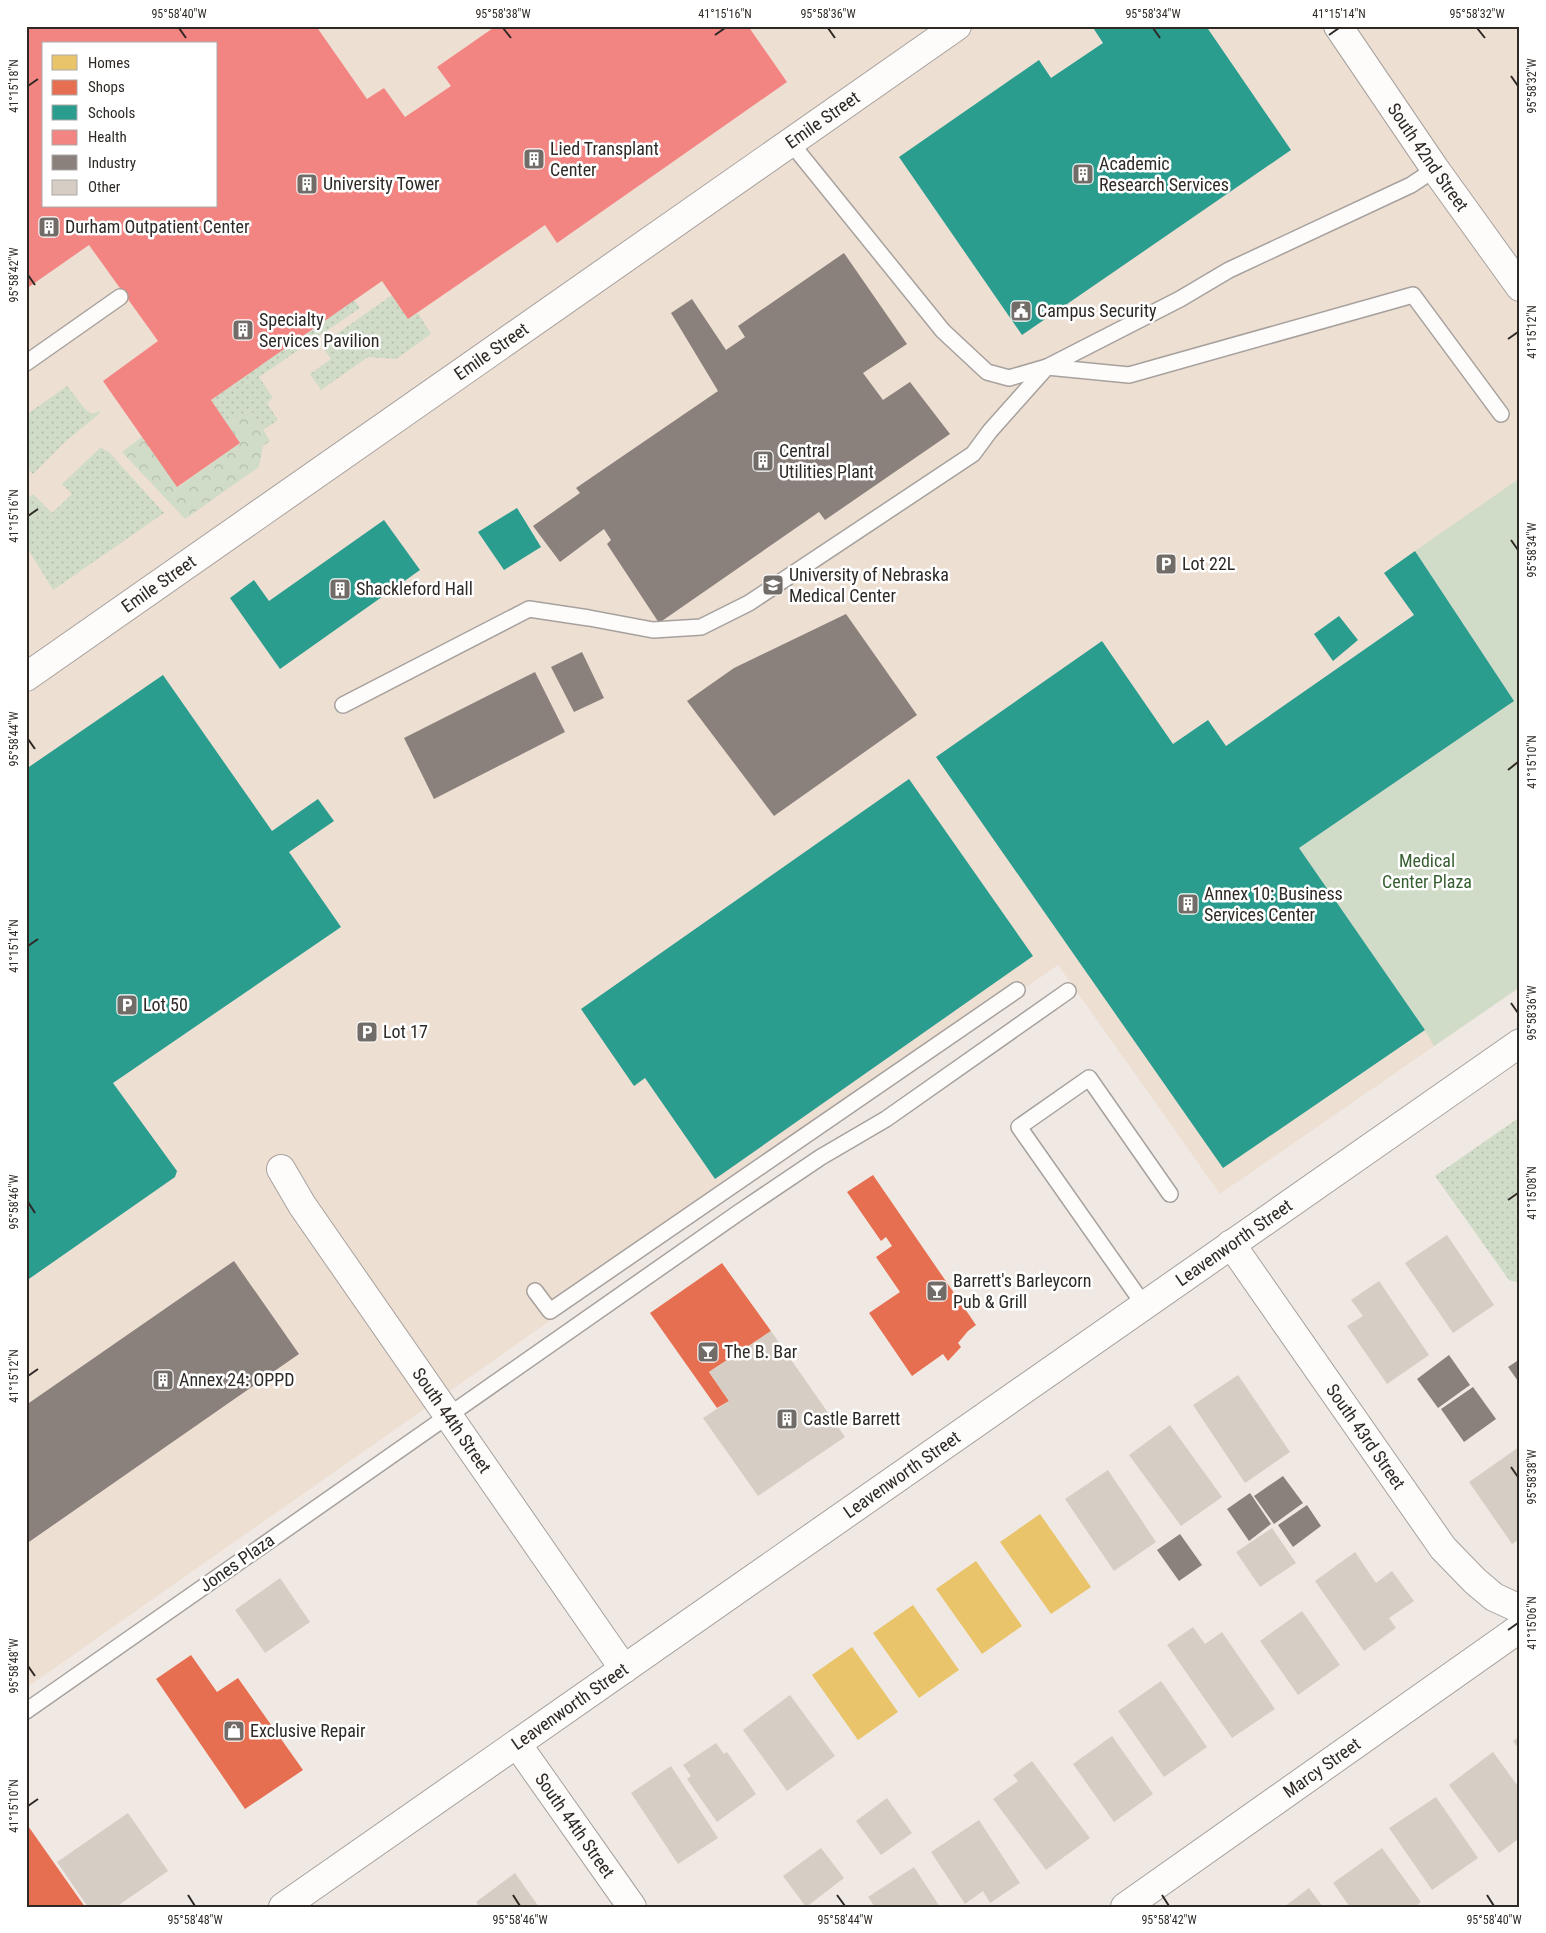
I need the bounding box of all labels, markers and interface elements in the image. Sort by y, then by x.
text: 95°58'40"W [151,7,207,21]
text: 95°58'38"W [475,7,531,21]
text: 41°15'16"N [698,7,752,21]
text: 95°58'36"W [800,7,856,21]
text: 95°58'34"W [1125,7,1181,21]
text: 41°15'14"N [1312,7,1366,21]
text: 95°58'32"W [1449,7,1505,21]
legend [42,42,218,208]
text: Homes [88,54,130,72]
text: 95°58'32"W [1525,58,1539,114]
text: 41°15'18"N [7,59,21,113]
text: Shops [88,78,125,96]
street label: Emile Street [781,86,863,153]
street label: South 42nd Street [1383,99,1473,215]
text: Schools [88,104,135,122]
text: Health [88,128,127,146]
place label: Lied Transplant Center [550,138,659,180]
building icon: Lied Transplant Center [522,147,546,171]
place label: Academic Research Services [1099,153,1229,195]
text: Industry [88,154,136,172]
building icon: Academic Research Services [1071,162,1095,186]
building icon: University Tower [295,172,319,196]
place label: University Tower [323,173,440,194]
text: Other [88,178,121,196]
building icon: Durham Outpatient Center [37,215,61,239]
place label: Durham Outpatient Center [65,216,250,237]
text: 95°58'42"W [7,247,21,303]
public building icon: Campus Security [1009,299,1033,323]
place label: Campus Security [1037,300,1157,321]
text: 41°15'12"N [1525,305,1539,359]
place label: Specialty Services Pavilion [259,309,380,351]
building icon: Specialty Services Pavilion [231,318,255,342]
street label: Emile Street [450,318,532,384]
place label: Central Utilities Plant [779,440,874,482]
building icon: Central Utilities Plant [751,449,775,473]
text: 41°15'16"N [7,489,21,543]
text: 95°58'34"W [1525,522,1539,578]
street label: Emile Street [117,551,200,617]
parking icon: Lot 22L [1154,552,1178,576]
place label: Lot 22L [1182,553,1236,574]
place label: University of Nebraska Medical Center [789,564,949,606]
school or university icon: University of Nebraska Medical Center [761,573,785,597]
building icon: Shackleford Hall [328,577,352,601]
place label: Shackleford Hall [356,578,473,599]
text: 95°58'44"W [7,711,21,767]
text: 41°15'10"N [1525,735,1539,789]
park label: Medical Center Plaza [1382,850,1472,892]
place label: Annex 10: Business Services Center [1204,883,1343,925]
building icon: Annex 10: Business Services Center [1176,892,1200,916]
text: 41°15'14"N [7,919,21,973]
text: 95°58'36"W [1525,985,1539,1041]
parking icon: Lot 50 [115,993,139,1017]
place label: Lot 50 [143,994,188,1015]
parking icon: Lot 17 [355,1020,379,1044]
place label: Lot 17 [383,1021,428,1042]
text: 41°15'08"N [1525,1166,1539,1220]
text: 95°58'46"W [7,1174,21,1230]
street label: Leavenworth Street [1171,1194,1296,1290]
place label: Barrett's Barleycorn Pub & Grill [953,1270,1091,1312]
bar icon: Barrett's Barleycorn Pub & Grill [925,1279,949,1303]
bar icon: The B. Bar [696,1340,720,1364]
place label: The B. Bar [724,1341,798,1362]
text: 41°15'12"N [7,1349,21,1403]
street label: South 44th Street [408,1364,496,1477]
building icon: Annex 24: OPPD [151,1368,175,1392]
place label: Annex 24: OPPD [179,1369,294,1390]
street label: South 43rd Street [1322,1380,1410,1493]
building icon: Castle Barrett [775,1407,799,1431]
place label: Castle Barrett [803,1408,900,1429]
street label: Leavenworth Street [839,1426,964,1522]
text: 95°58'38"W [1525,1449,1539,1505]
street label: Jones Plaza [195,1529,278,1596]
text: 41°15'06"N [1525,1596,1539,1650]
text: 95°58'48"W [7,1638,21,1694]
street label: Leavenworth Street [507,1658,632,1754]
shop icon: Exclusive Repair [222,1719,246,1743]
place label: Exclusive Repair [250,1720,366,1741]
street label: Marcy Street [1279,1733,1364,1802]
street label: South 44th Street [531,1769,619,1882]
text: 41°15'10"N [7,1779,21,1833]
text: 95°58'48"W [167,1913,223,1927]
text: 95°58'46"W [492,1913,548,1927]
text: 95°58'44"W [817,1913,873,1927]
text: 95°58'42"W [1141,1913,1197,1927]
text: 95°58'40"W [1466,1913,1522,1927]

